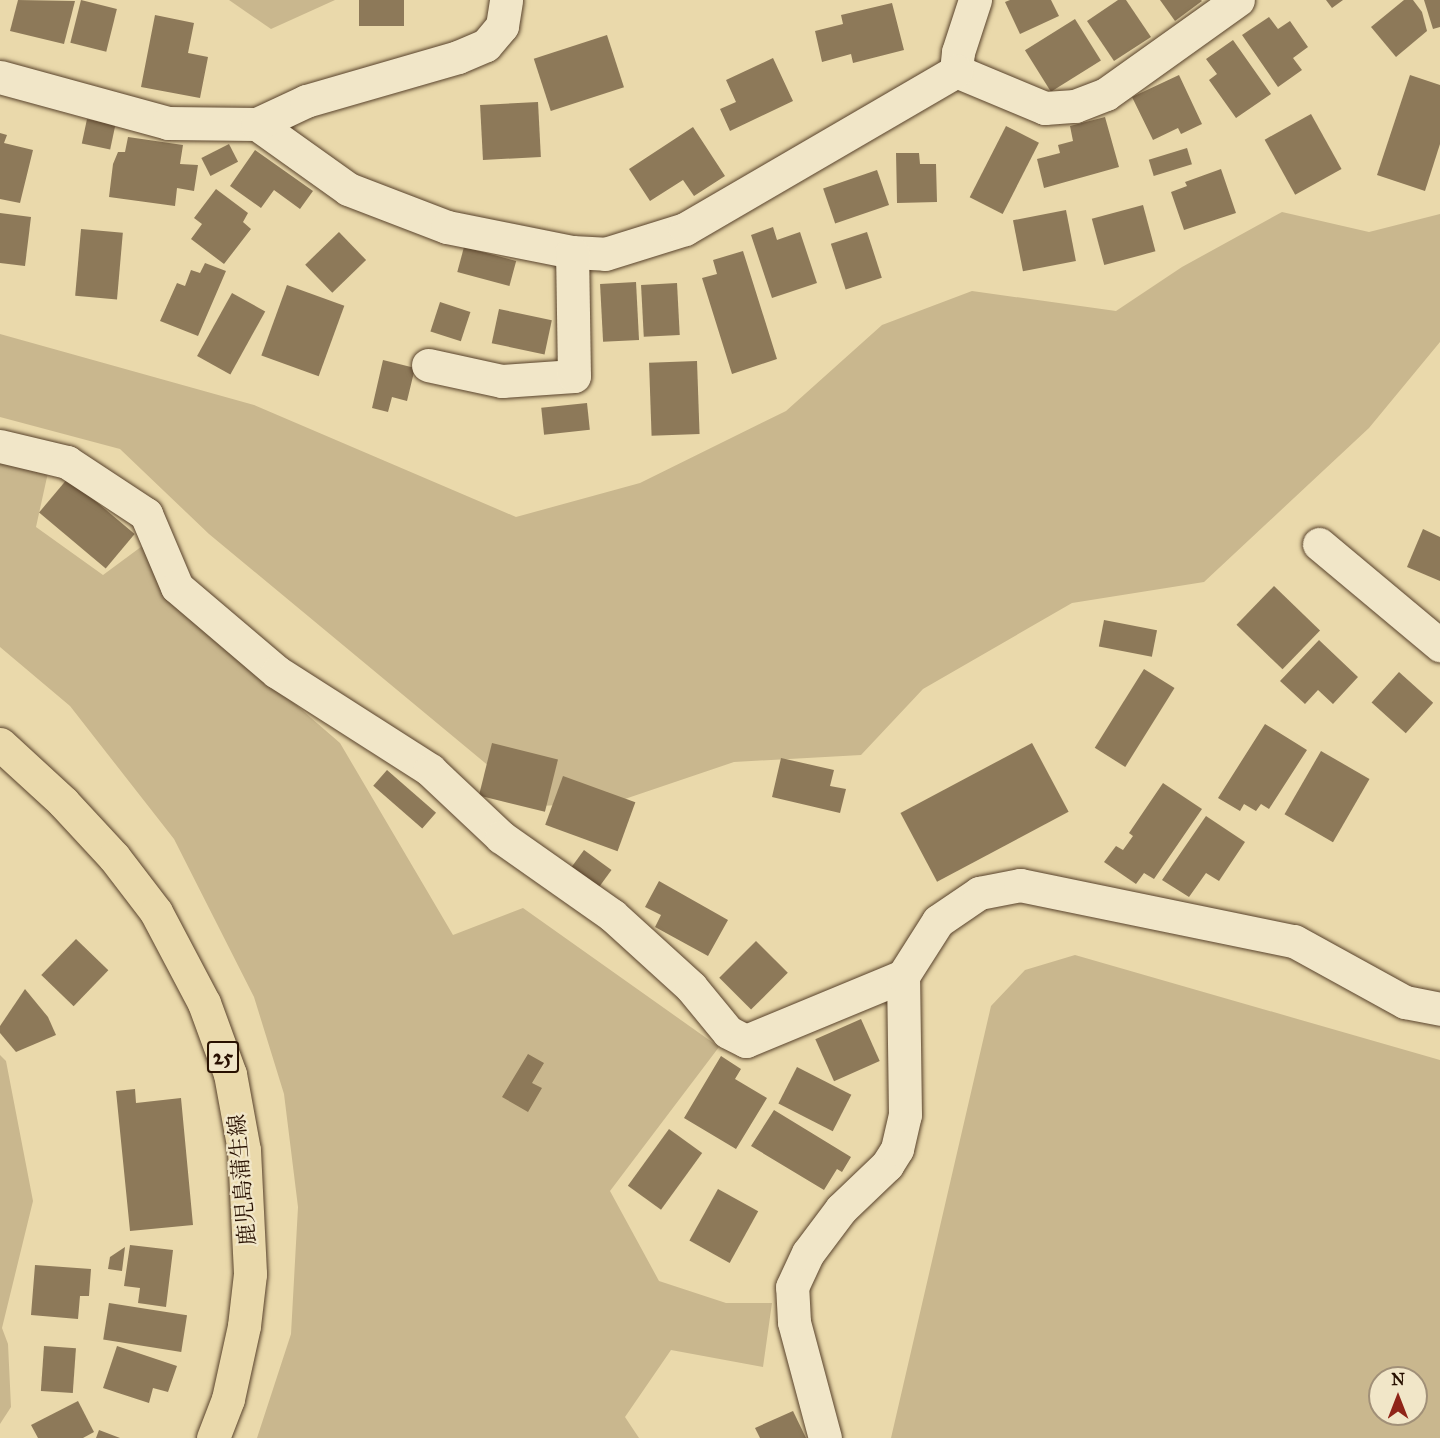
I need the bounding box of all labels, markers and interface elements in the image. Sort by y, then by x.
road number: 25 [206,1039,240,1075]
street label: 鹿児島蒲生線 [223,1113,261,1247]
north arrow [1368,1366,1428,1426]
text: N [1391,1370,1405,1389]

